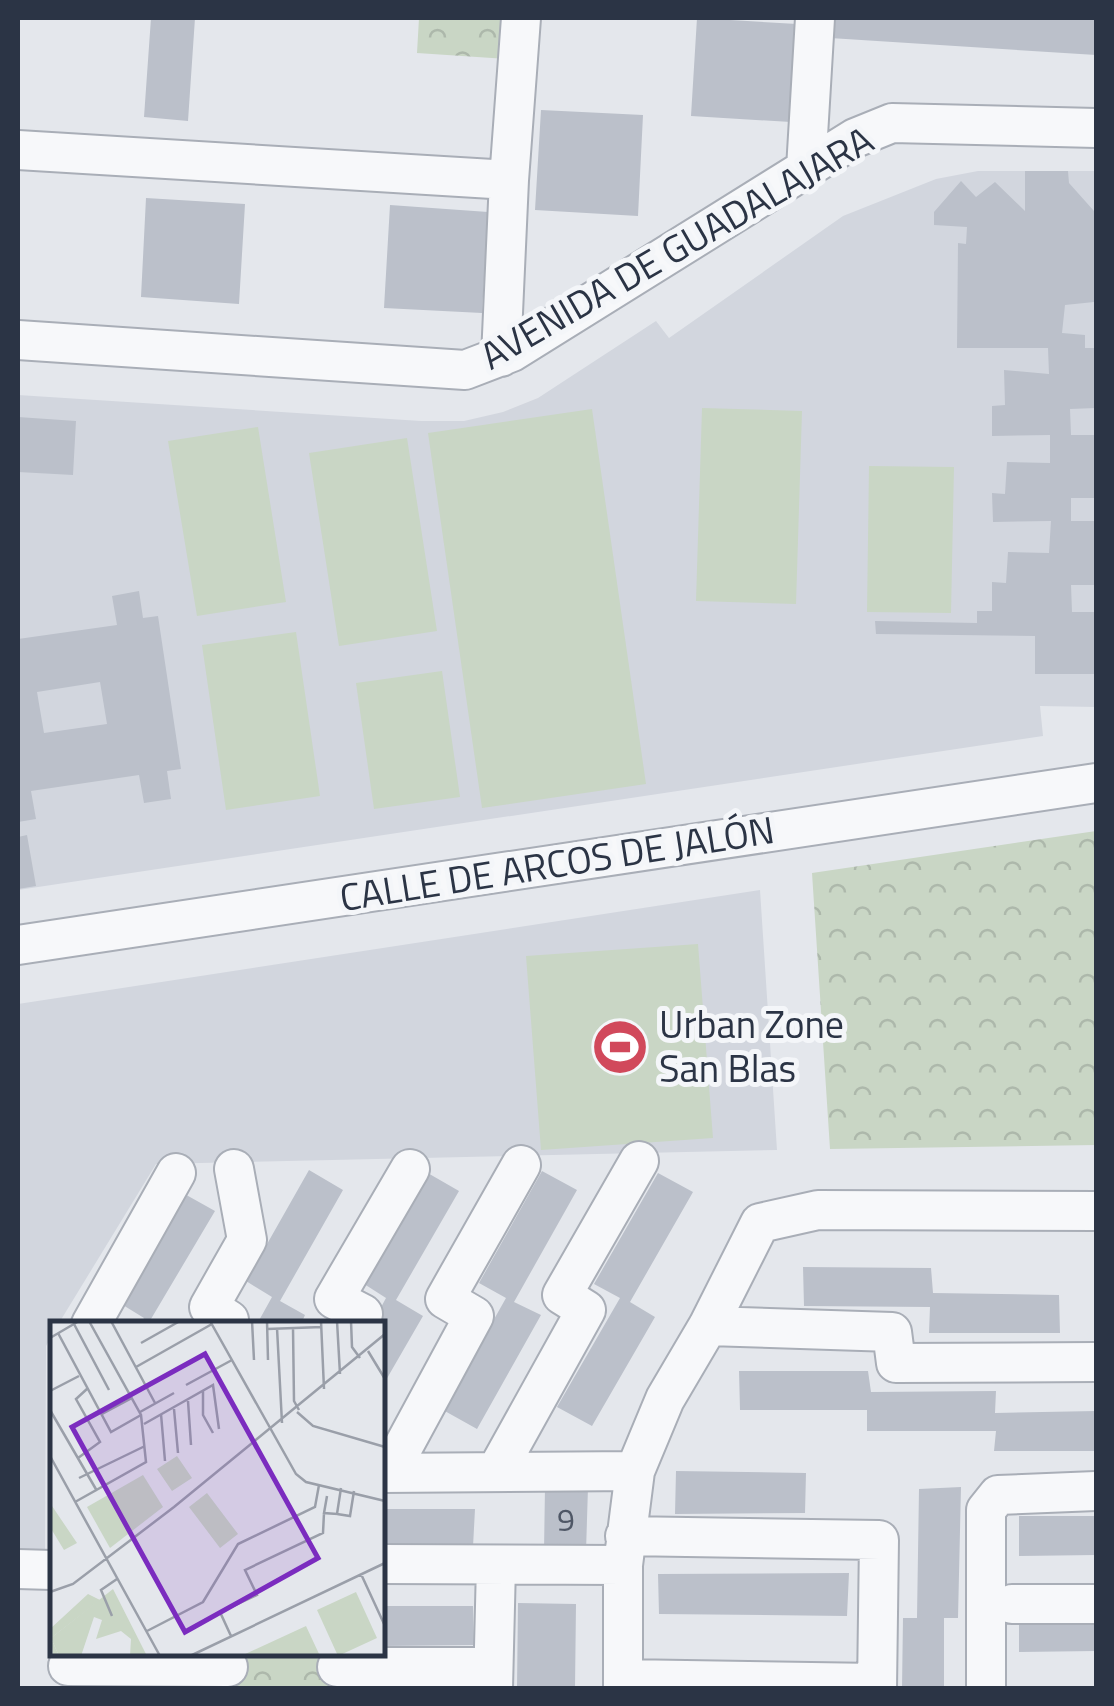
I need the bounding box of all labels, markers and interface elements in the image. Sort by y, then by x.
street label: AVENIDA DE GUADALAJARA [469,111,884,384]
street label: CALLE DE ARCOS DE JALÓN [335,800,778,926]
place label: Urban Zone San Blas [659,995,844,1097]
sports icon: Urban Zone San Blas [590,1017,650,1077]
inset map [50,1321,385,1656]
house number: 9 [557,1495,575,1543]

